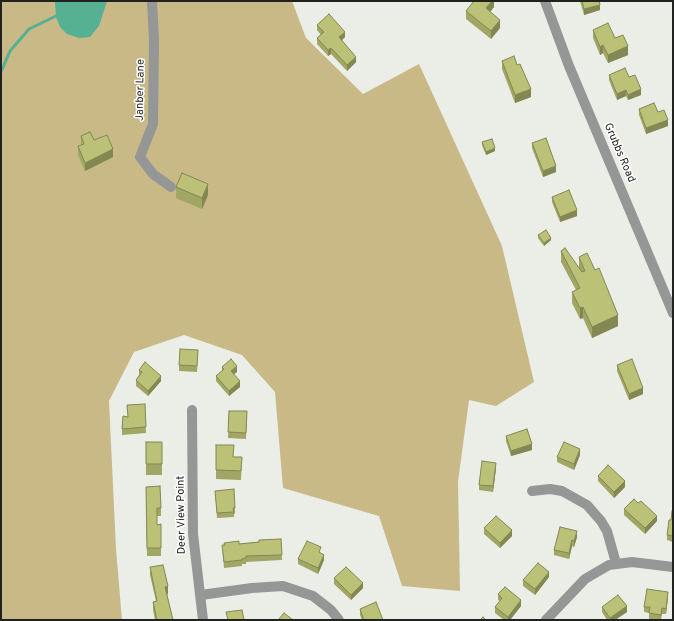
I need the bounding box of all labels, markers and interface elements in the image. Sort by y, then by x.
street label: Janber Lane [134,59,148,121]
street label: Grubbs Road [601,121,637,185]
street label: Deer View Point [175,476,189,554]

